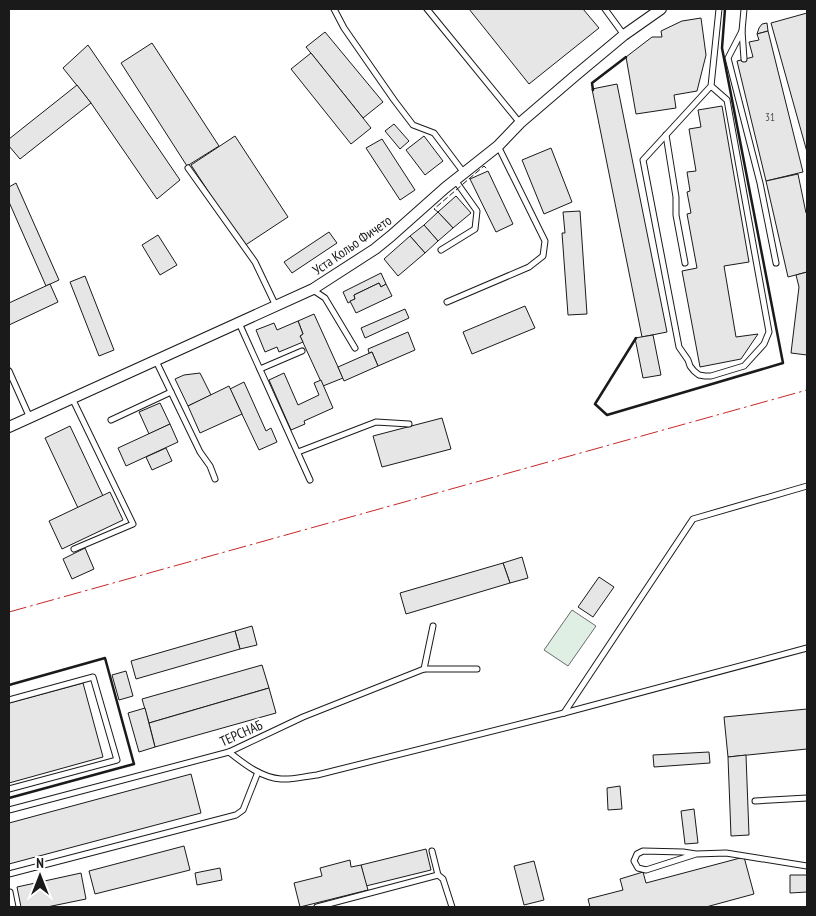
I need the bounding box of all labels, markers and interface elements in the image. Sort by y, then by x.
house number: 31 [765,110,775,124]
street label: Уста Кольо Фичето [309,211,395,279]
street label: ТЕРСНАБ [217,716,265,750]
north arrow [15,851,65,901]
text: N [36,854,44,872]

